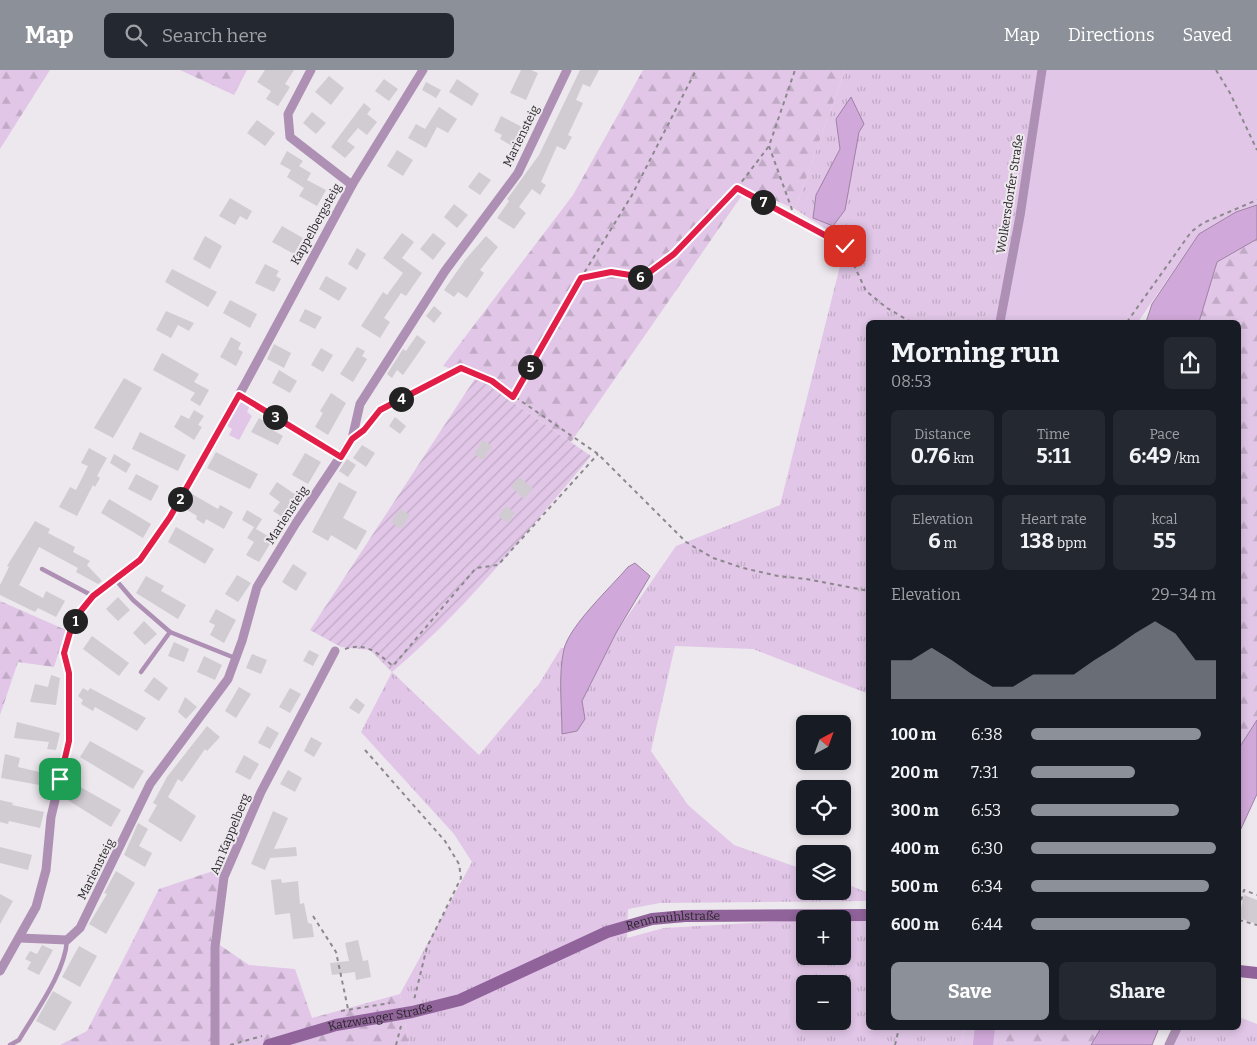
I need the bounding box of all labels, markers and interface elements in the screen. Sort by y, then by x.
search box [104,13,454,58]
text: Map [25,21,74,49]
icon: search [122,21,150,49]
text: Search here [162,24,267,47]
text: Map [1004,24,1040,46]
text: Directions [1068,24,1155,46]
text: Saved [1183,24,1232,46]
street label: Mariensteig [500,103,542,169]
street label: Wolkersdorfer Straße [994,134,1026,254]
street label: Kappelbergsteig [288,181,344,267]
pin: 7 [750,190,776,214]
text: 7 [760,194,767,211]
pin [824,225,866,267]
icon: check [831,232,859,260]
pin: 6 [628,264,652,290]
text: 6 [636,269,645,286]
text: Morning run [891,336,1059,369]
button: share [1164,337,1216,389]
pin: 5 [518,354,542,380]
text: 5 [527,359,534,376]
text: 08:53 [891,372,932,391]
pin: 4 [388,386,414,412]
text: 4 [397,391,406,408]
pin: 3 [262,404,288,430]
text: 3 [271,409,280,426]
text: Distance [914,426,971,443]
text: Time [1037,426,1070,443]
text: Pace [1149,426,1180,443]
text: 0.76 [911,443,950,469]
text: 5:11 [1036,443,1071,469]
text: 6:49 [1129,443,1172,469]
text: km [950,450,974,467]
text: /km [1172,450,1200,467]
street label: Mariensteig [263,483,311,547]
pin: 2 [168,486,192,512]
text: 2 [177,491,184,508]
text: Elevation [912,511,973,528]
text: Heart rate [1020,511,1087,528]
text: kcal [1151,511,1178,528]
text: 6 [928,528,941,554]
text: 138 [1020,528,1054,554]
text: 55 [1153,528,1176,554]
text: m [941,535,957,552]
text: bpm [1054,535,1087,552]
text: Elevation [891,585,961,604]
text: 29–34 m [1151,585,1216,604]
pin: 1 [62,608,88,634]
text: 1 [72,613,79,630]
north arrow [796,715,851,770]
map controls [796,715,851,1030]
text: 100 m [891,725,936,744]
text: 6:38 [971,725,1003,744]
pin [39,758,81,800]
text: 200 m [891,763,938,782]
text: 7:31 [971,763,998,782]
icon: arrive [46,765,74,793]
button: locate [796,780,851,835]
street label: Am Kappelberg [207,791,253,877]
text: 300 m [891,801,939,820]
text: 6:53 [971,801,1001,820]
street label: Mariensteig [75,836,118,902]
text: 400 m [891,839,939,858]
text: 6:30 [971,839,1003,858]
button: layers [796,845,851,900]
text: 500 m [891,877,938,896]
text: 6:34 [971,877,1002,896]
street label: Rennmühlstraße [624,909,720,933]
button: + [796,910,851,965]
text: 600 m [891,915,939,934]
text: 6:44 [971,915,1003,934]
button: Save [891,962,1049,1020]
button: Share [1059,962,1216,1020]
button: − [796,975,851,1030]
street label: Katzwanger Straße [326,1000,434,1034]

